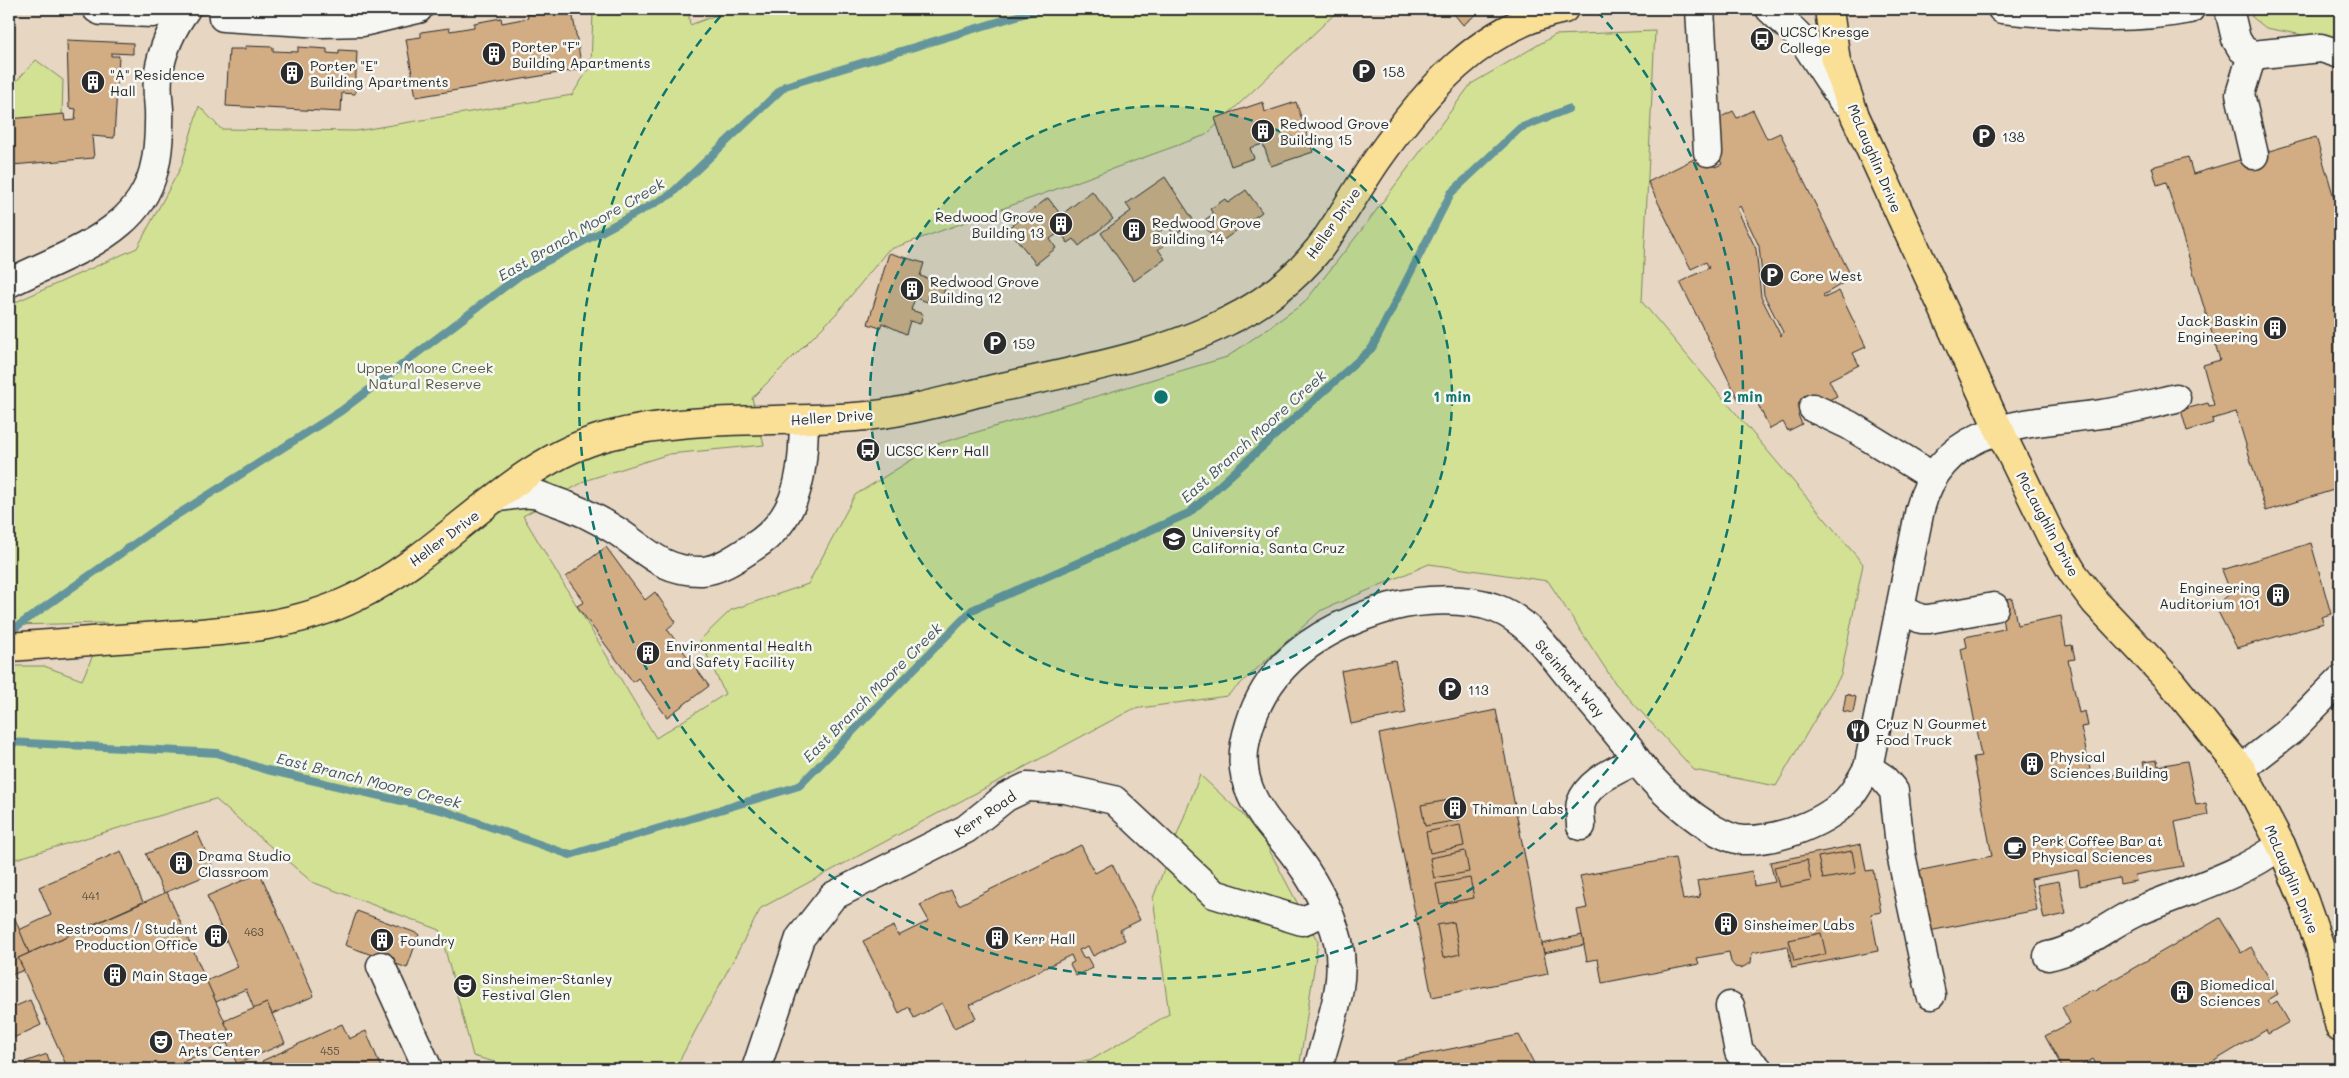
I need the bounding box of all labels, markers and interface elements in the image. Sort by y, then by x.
place label: UCSC Kresge College [1780,22,1869,57]
bus stop icon: UCSC Kresge College [1749,26,1775,52]
place label: Porter "F" Building Apartments [512,37,650,72]
building icon: Porter "F" Building Apartments [481,41,507,67]
place label: Porter "E" Building Apartments [310,56,448,91]
parking icon: 158 [1351,58,1377,84]
building icon: Porter "E" Building Apartments [279,60,305,86]
place label: 158 [1382,62,1405,81]
place label: "A" Residence Hall [110,65,205,100]
building icon: "A" Residence Hall [80,69,106,95]
street label: McLaughlin Drive [1844,101,1906,215]
place label: Redwood Grove Building 15 [1280,114,1389,149]
building icon: Redwood Grove Building 15 [1250,118,1276,144]
parking icon: 138 [1971,123,1997,149]
place label: 138 [2002,127,2025,146]
water label: East Branch Moore Creek [494,172,669,285]
street label: Heller Drive [1301,184,1365,262]
place label: Redwood Grove Building 13 [935,207,1044,242]
building icon: Redwood Grove Building 13 [1048,211,1074,237]
place label: Redwood Grove Building 14 [1152,213,1261,248]
building icon: Redwood Grove Building 14 [1121,217,1147,243]
parking icon: Core West [1759,262,1785,288]
place label: Core West [1790,266,1862,285]
place label: Redwood Grove Building 12 [930,272,1039,307]
building icon: Redwood Grove Building 12 [899,276,925,302]
place label: Jack Baskin Engineering [2178,311,2258,346]
building icon: Jack Baskin Engineering [2262,315,2288,341]
parking icon: 159 [982,330,1008,356]
place label: 159 [1012,334,1035,353]
park label: Upper Moore Creek Natural Reserve [357,358,493,393]
water label: East Branch Moore Creek [1176,365,1331,507]
text: 1 min [1433,386,1471,406]
text: 2 min [1723,386,1763,406]
centre of rings [1152,388,1170,406]
street label: Heller Drive [790,405,874,429]
bus stop icon: UCSC Kerr Hall [855,437,881,463]
place label: UCSC Kerr Hall [886,441,989,460]
street label: McLaughlin Drive [2012,468,2084,580]
street label: Heller Drive [405,505,483,571]
place label: University of California, Santa Cruz [1192,522,1345,557]
school or university icon: University of California, Santa Cruz [1161,526,1187,552]
place label: Engineering Auditorium 101 [2159,578,2260,613]
building icon: Engineering Auditorium 101 [2265,582,2291,608]
water label: East Branch Moore Creek [798,617,947,766]
street label: Steinhart Way [1531,635,1609,721]
place label: Environmental Health and Safety Facility [666,636,812,671]
building icon: Environmental Health and Safety Facility [635,640,661,666]
parking icon: 113 [1437,676,1463,702]
place label: 113 [1468,680,1489,699]
place label: Cruz N Gourmet Food Truck [1876,714,1987,749]
restaurant icon: Cruz N Gourmet Food Truck [1845,718,1871,744]
water label: East Branch Moore Creek [275,747,464,813]
place label: Physical Sciences Building [2050,747,2168,782]
building icon: Physical Sciences Building [2019,751,2045,777]
street label: Kerr Road [950,786,1020,842]
building icon: Thimann Labs [1442,795,1468,821]
place label: Thimann Labs [1472,799,1564,818]
street label: McLaughlin Drive [2261,822,2323,936]
place label: Perk Coffee Bar at Physical Sciences [2032,831,2163,866]
cafe icon: Perk Coffee Bar at Physical Sciences [2002,835,2028,861]
place label: Drama Studio Classroom [198,846,291,881]
building icon: Drama Studio Classroom [168,850,194,876]
house number: 441 [82,888,100,903]
building icon: Sinsheimer Labs [1713,911,1739,937]
place label: Sinsheimer Labs [1744,915,1855,934]
place label: Restrooms / Student Production Office [56,919,198,954]
building icon: Restrooms / Student Production Office [203,923,229,949]
house number: 463 [244,924,264,939]
building icon: Kerr Hall [984,925,1010,951]
building icon: Foundry [369,927,395,953]
place label: Kerr Hall [1014,929,1075,948]
place label: Foundry [400,931,455,950]
building icon: Main Stage [102,962,128,988]
place label: Main Stage [132,966,208,985]
place label: Sinsheimer-Stanley Festival Glen [482,969,612,1004]
theatre icon: Sinsheimer-Stanley Festival Glen [452,973,478,999]
place label: Biomedical Sciences [2200,975,2275,1010]
building icon: Biomedical Sciences [2169,979,2195,1005]
place label: Theater Arts Center [178,1025,260,1060]
theatre icon: Theater Arts Center [148,1029,174,1055]
house number: 455 [320,1043,340,1058]

